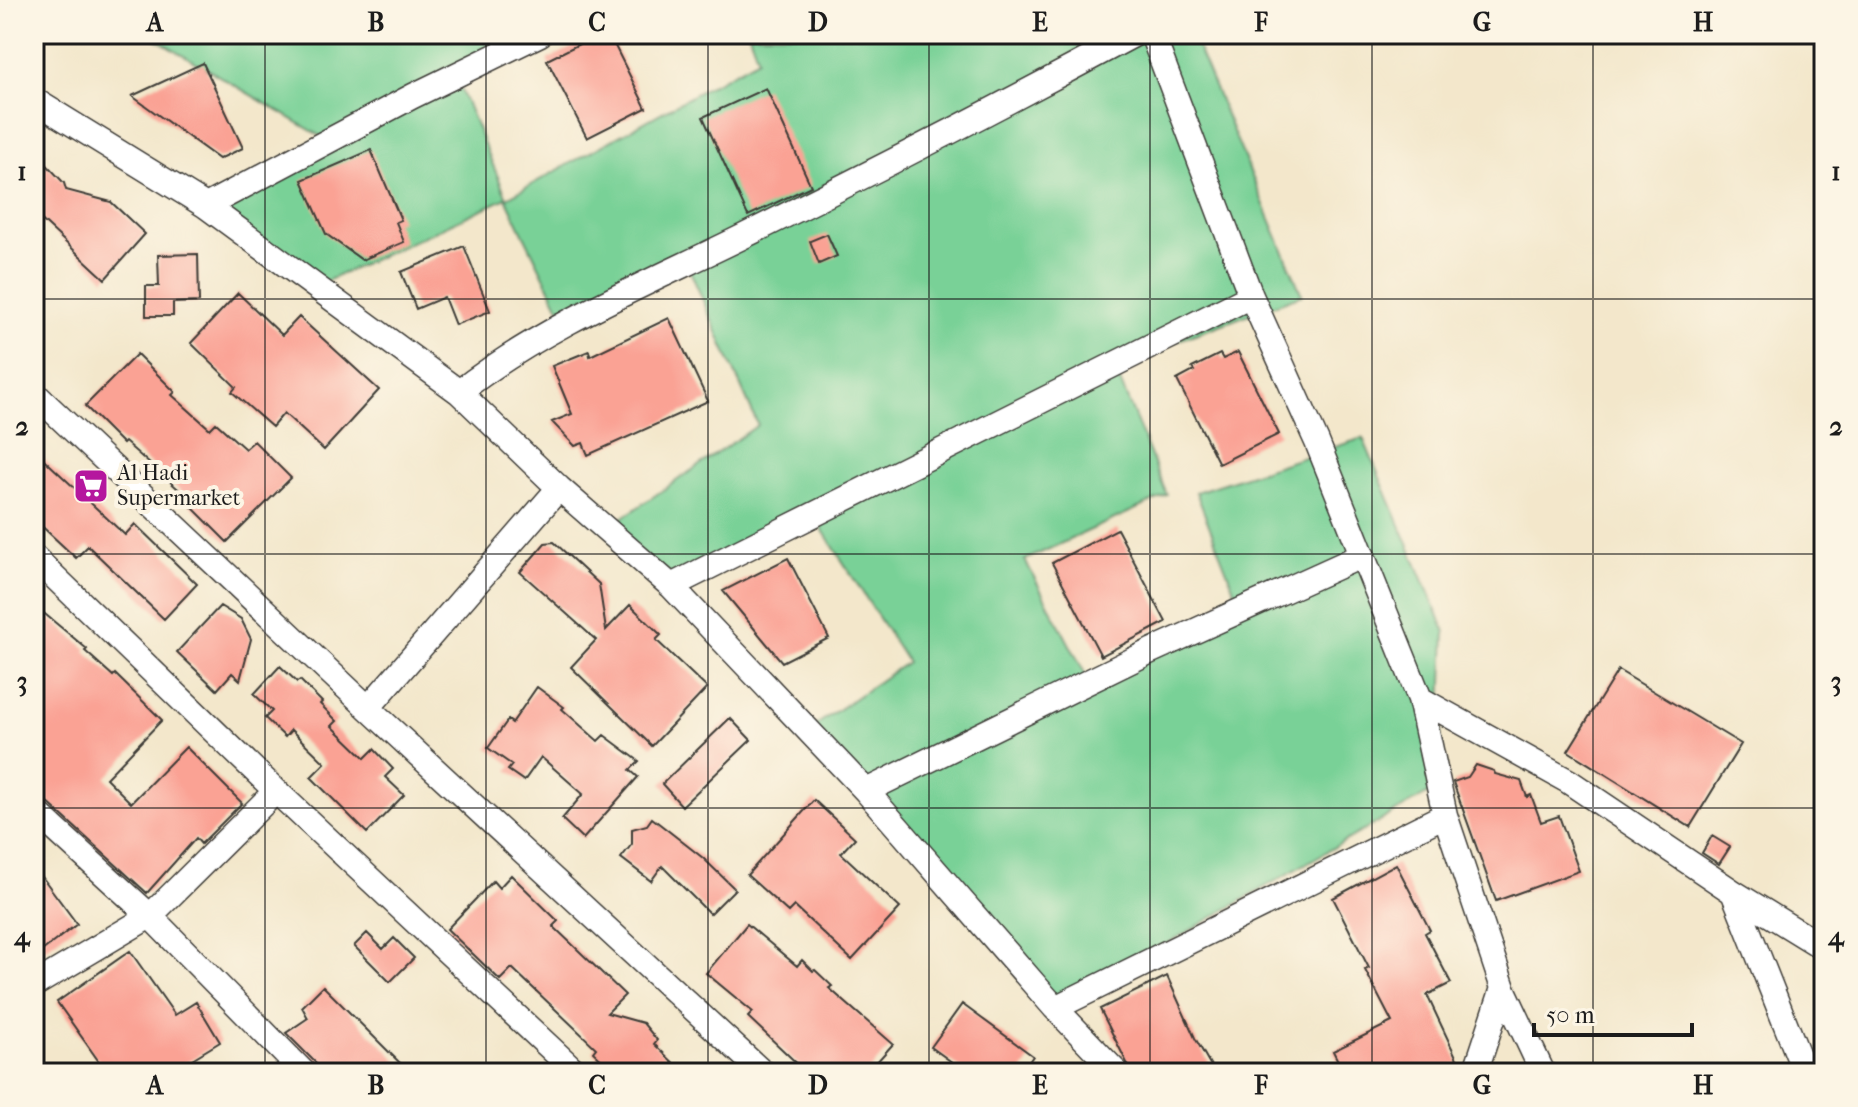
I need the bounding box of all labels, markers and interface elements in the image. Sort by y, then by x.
text: A [145,7,165,38]
text: B [368,7,385,38]
text: C [588,7,606,38]
text: D [808,7,828,38]
text: E [1032,7,1048,38]
text: F [1253,7,1268,38]
text: G [1473,7,1491,38]
text: H [1693,7,1714,38]
text: 1 [17,156,27,187]
text: 1 [1831,156,1841,187]
text: 2 [15,411,29,442]
text: 2 [1829,411,1843,442]
place label: Al Hadi Supermarket [116,460,240,511]
supermarket icon: Al Hadi Supermarket [72,467,110,505]
text: 3 [17,666,27,697]
text: 3 [1831,666,1841,697]
text: 4 [13,921,31,953]
text: 4 [1827,921,1845,953]
scale bar [1534,987,1692,1037]
text: 50 m [1546,1001,1595,1029]
text: A [145,1070,165,1101]
text: B [368,1070,385,1101]
text: C [588,1070,606,1101]
text: D [808,1070,828,1101]
text: E [1032,1070,1048,1101]
text: F [1253,1070,1268,1101]
text: G [1473,1070,1491,1101]
text: H [1693,1070,1714,1101]

